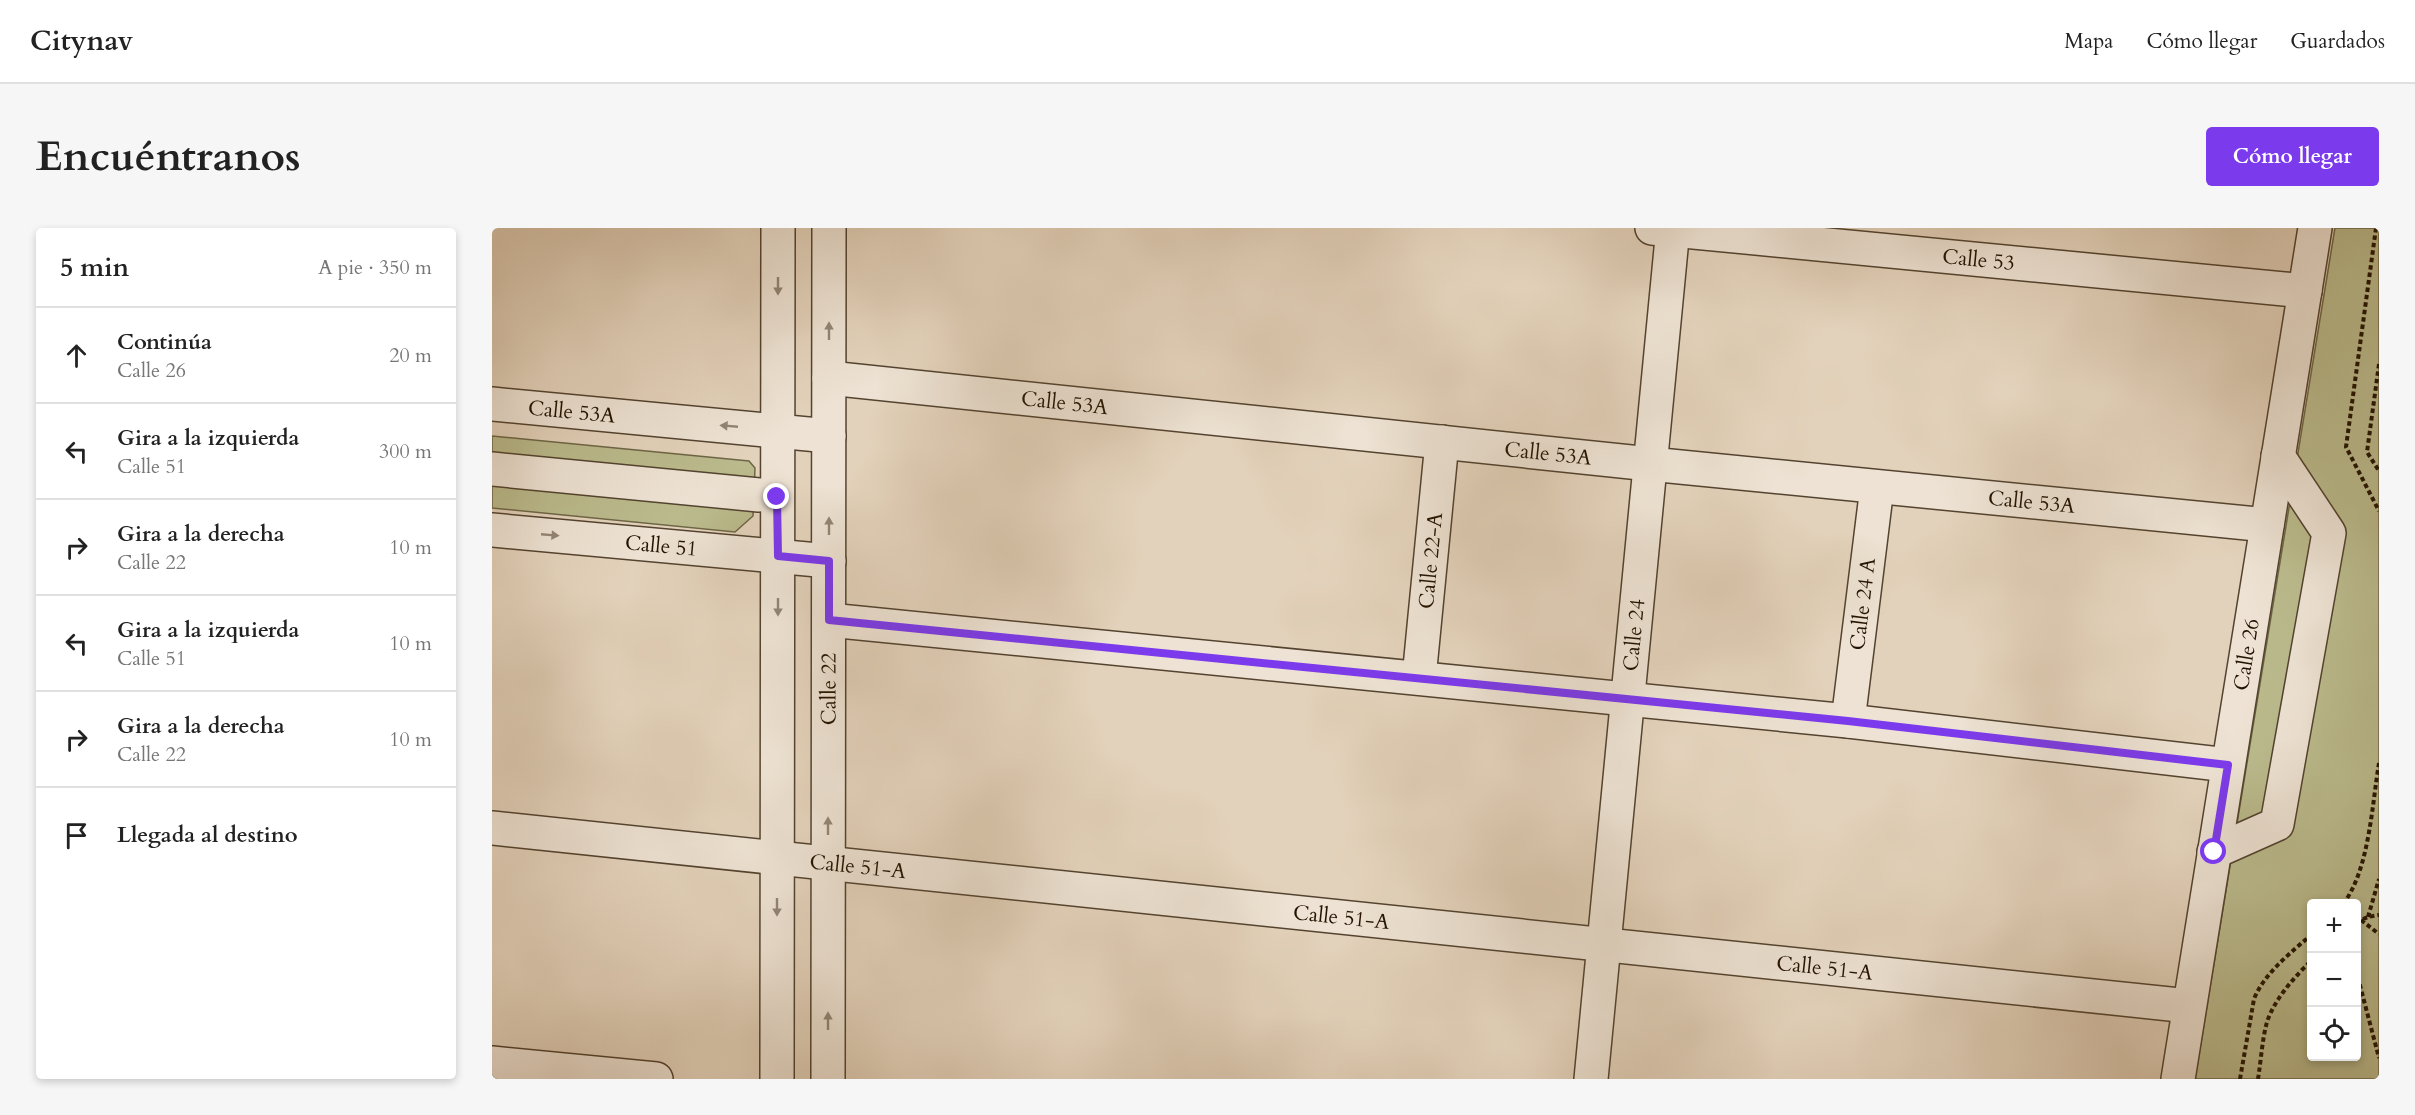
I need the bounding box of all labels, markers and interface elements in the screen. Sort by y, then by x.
text: Citynav [30,22,133,60]
text: Mapa [2064,27,2113,56]
text: Cómo llegar [2146,27,2257,56]
text: Guardados [2290,27,2385,56]
button: Cómo llegar [2206,127,2379,186]
text: Encuéntranos [36,128,301,185]
street label: Calle 53 [1941,242,2016,278]
text: 5 min [60,250,129,285]
text: A pie · 350 m [318,254,432,281]
one-way arrow [773,277,783,296]
one-way arrow [824,321,834,340]
text: Continúa [117,327,212,357]
icon: ahead [60,339,93,372]
text: 20 m [389,342,432,369]
text: Calle 26 [117,357,186,384]
street label: Calle 53A [1020,384,1110,422]
street label: Calle 53A [527,393,617,431]
one-way arrow [719,421,738,431]
text: Gira a la izquierda [117,423,300,453]
icon: left [60,435,93,468]
street label: Calle 53A [1503,435,1593,473]
text: 300 m [379,438,432,465]
text: Calle 51 [117,453,186,480]
route end [763,483,789,509]
street label: Calle 53A [1987,483,2077,521]
street label: Calle 22-A [1412,511,1450,610]
one-way arrow [824,516,834,535]
text: Gira a la derecha [117,519,285,549]
street label: Calle 51 [624,528,699,564]
one-way arrow [541,530,560,540]
icon: right [60,531,93,564]
text: 10 m [389,534,432,561]
text: Calle 22 [117,549,186,576]
street label: Calle 24 A [1843,556,1883,652]
street label: Calle 24 [1616,597,1652,673]
one-way arrow [773,598,783,617]
text: Gira a la izquierda [117,615,300,645]
street label: Calle 26 [2227,616,2267,693]
icon: left [60,627,93,660]
text: 10 m [389,630,432,657]
text: Calle 51 [117,645,186,672]
street label: Calle 22 [814,652,844,725]
text: Gira a la derecha [117,711,285,741]
icon: right [60,723,93,756]
text: 10 m [389,726,432,753]
text: Calle 22 [117,741,186,768]
one-way arrow [823,816,833,835]
icon: arrive [60,819,93,852]
text: Llegada al destino [117,820,298,850]
route start [2200,838,2226,864]
street label: Calle 51-A [808,847,908,886]
one-way arrow [772,898,782,917]
street label: Calle 51-A [1292,898,1391,937]
map controls [2307,899,2361,1061]
button: + [2307,899,2361,953]
street label: Calle 51-A [1775,949,1874,988]
button: − [2307,953,2361,1007]
button: locate [2307,1007,2361,1061]
one-way arrow [823,1011,833,1030]

